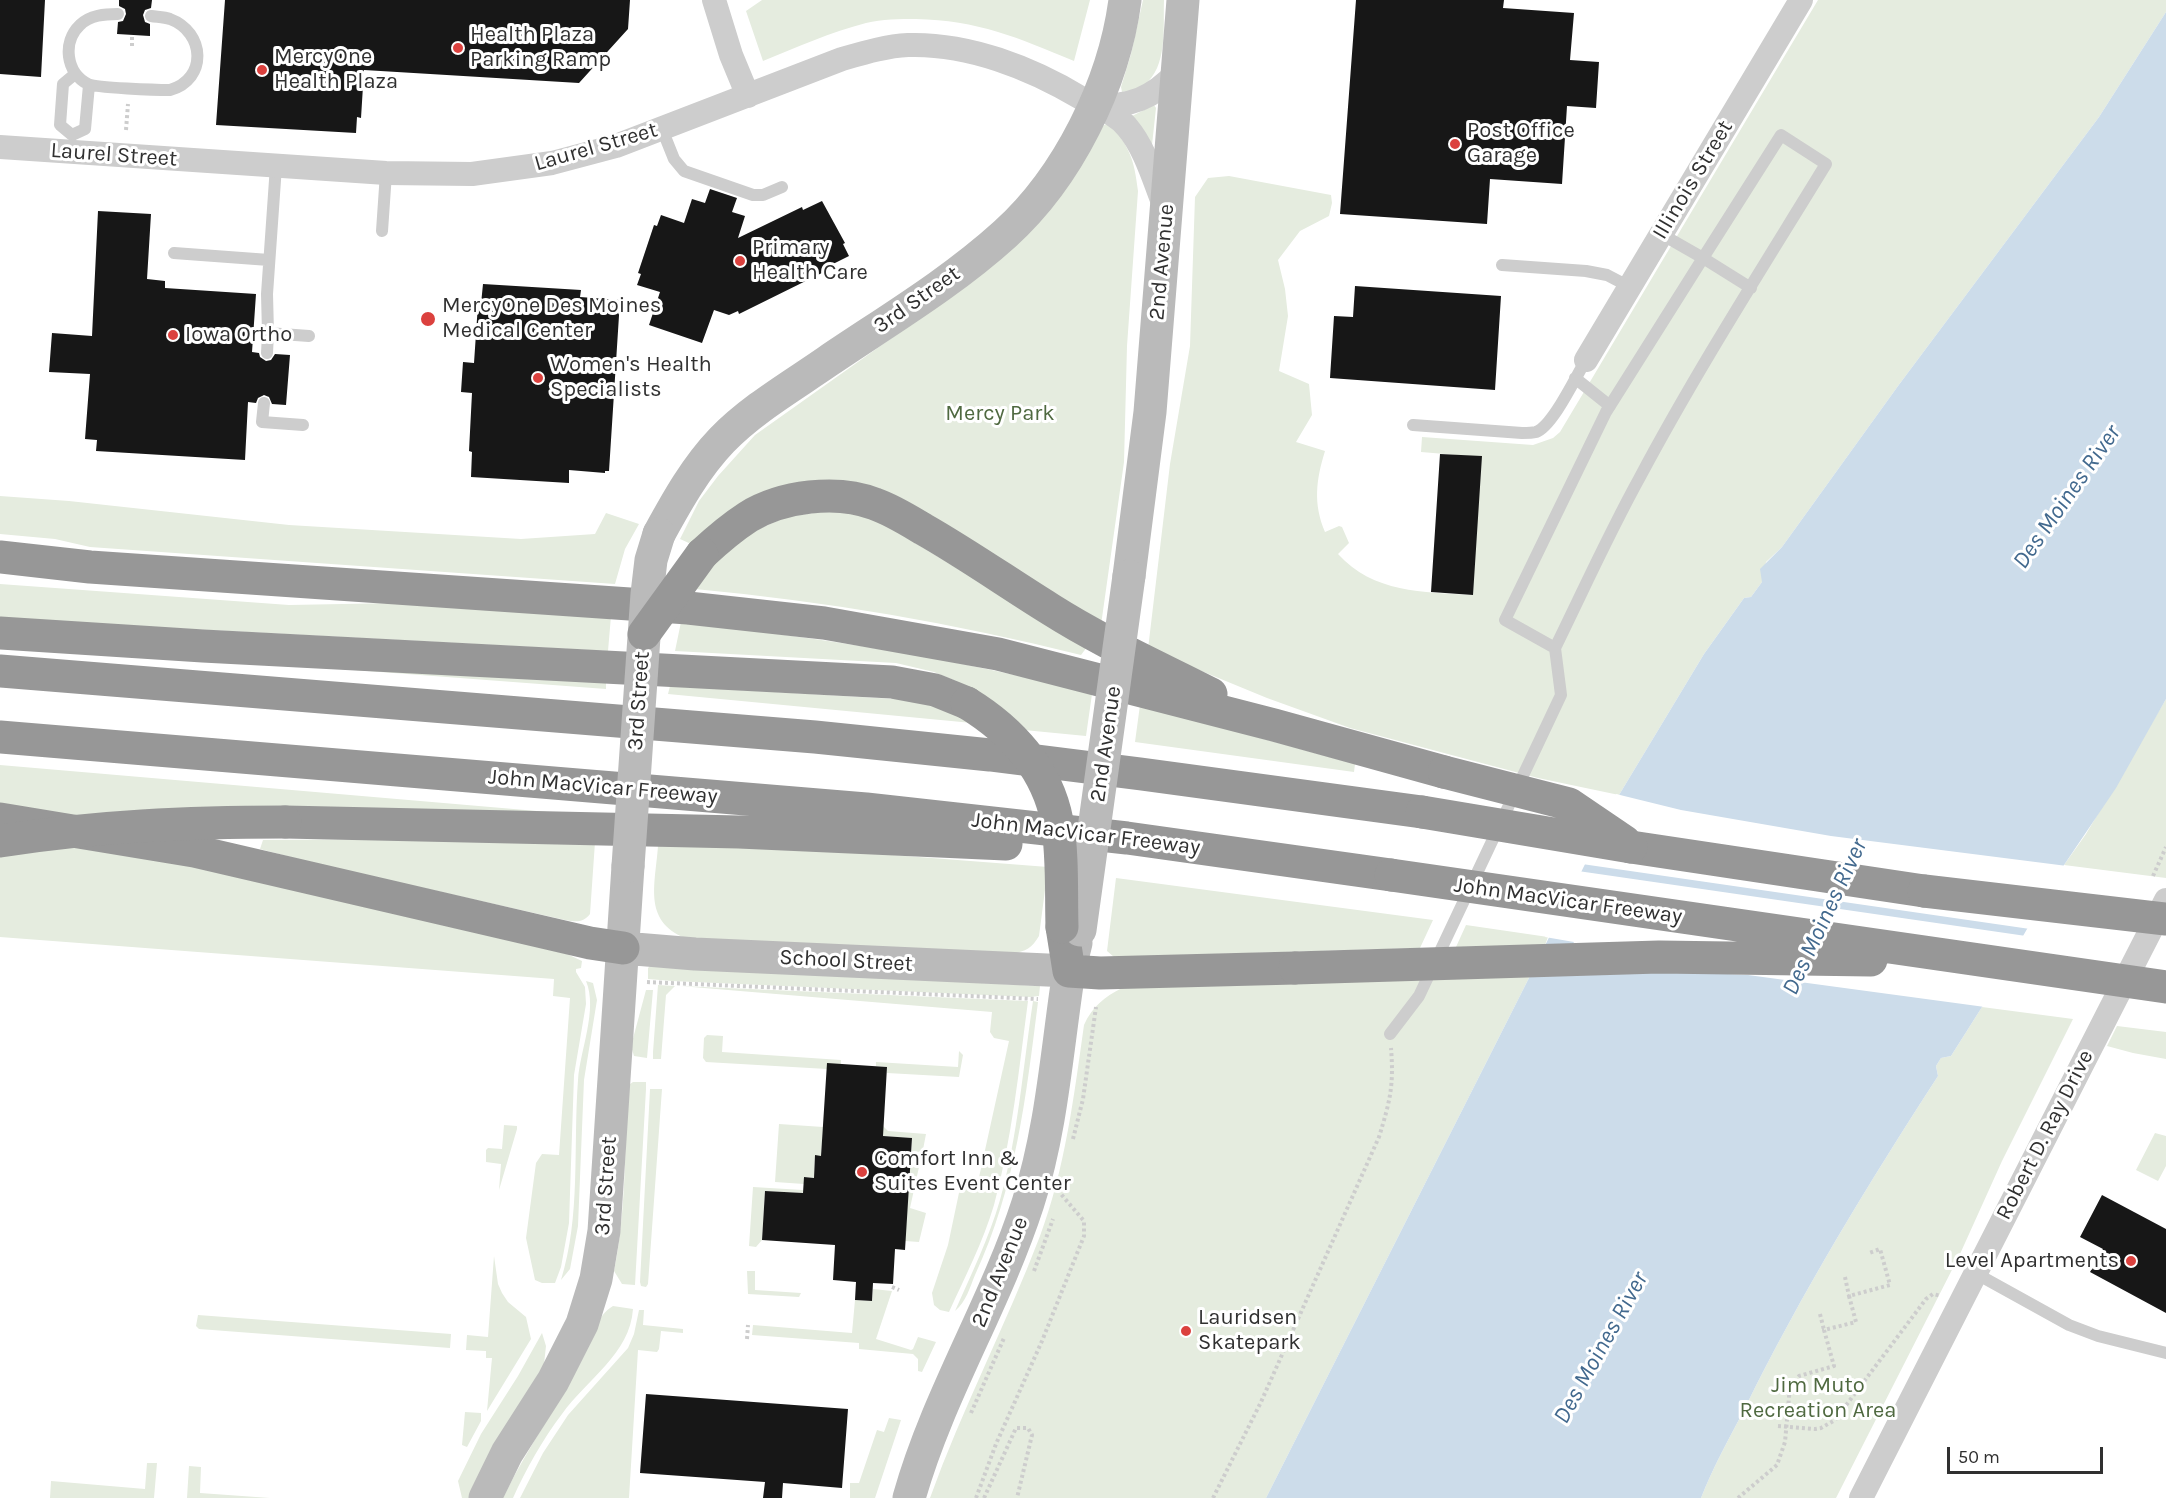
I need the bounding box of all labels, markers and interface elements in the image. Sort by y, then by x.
place label: Health Plaza Parking Ramp [470,22,611,74]
marker: Health Plaza Parking Ramp [451,41,465,55]
place label: MercyOne Health Plaza [274,44,398,96]
marker: MercyOne Health Plaza [255,63,269,77]
street label: Illinois Street [1647,116,1739,244]
street label: Laurel Street [531,117,661,177]
place label: Post Office Garage [1467,118,1575,170]
street label: Laurel Street [50,137,178,173]
marker: Post Office Garage [1448,137,1462,151]
street label: 2nd Avenue [1144,203,1180,321]
place label: Primary Health Care [752,235,868,286]
marker: Primary Health Care [733,254,747,268]
street label: 3rd Street [869,261,965,339]
place label: MercyOne Des Moines Medical Center [442,293,661,344]
marker: MercyOne Des Moines Medical Center [419,310,437,328]
place label: Iowa Ortho [185,322,292,348]
marker: Iowa Ortho [166,328,180,342]
place label: Women's Health Specialists [550,352,712,404]
marker: Women's Health Specialists [531,371,545,385]
park label: Mercy Park [945,401,1055,427]
water label: Des Moines River [2007,420,2127,574]
street label: 3rd Street [622,650,656,752]
street label: 2nd Avenue [1085,684,1127,804]
street label: John MacVicar Freeway [487,764,719,810]
street label: John MacVicar Freeway [970,807,1202,861]
water label: Des Moines River [1776,834,1874,1000]
street label: John MacVicar Freeway [1452,872,1684,930]
street label: School Street [779,944,913,978]
street label: Robert D. Ray Drive [1991,1046,2099,1224]
street label: 3rd Street [589,1135,623,1237]
place label: Comfort Inn & Suites Event Center [874,1146,1071,1198]
marker: Comfort Inn & Suites Event Center [855,1165,869,1179]
street label: 2nd Avenue [966,1213,1034,1331]
place label: Level Apartments [1945,1248,2119,1274]
marker: Level Apartments [2124,1254,2138,1268]
water label: Des Moines River [1547,1267,1655,1429]
place label: Lauridsen Skatepark [1198,1305,1301,1356]
marker: Lauridsen Skatepark [1179,1324,1193,1338]
park label: Jim Muto Recreation Area [1740,1373,1896,1424]
scale bar [1950,1435,2106,1473]
text: 50 m [1958,1446,2000,1468]

